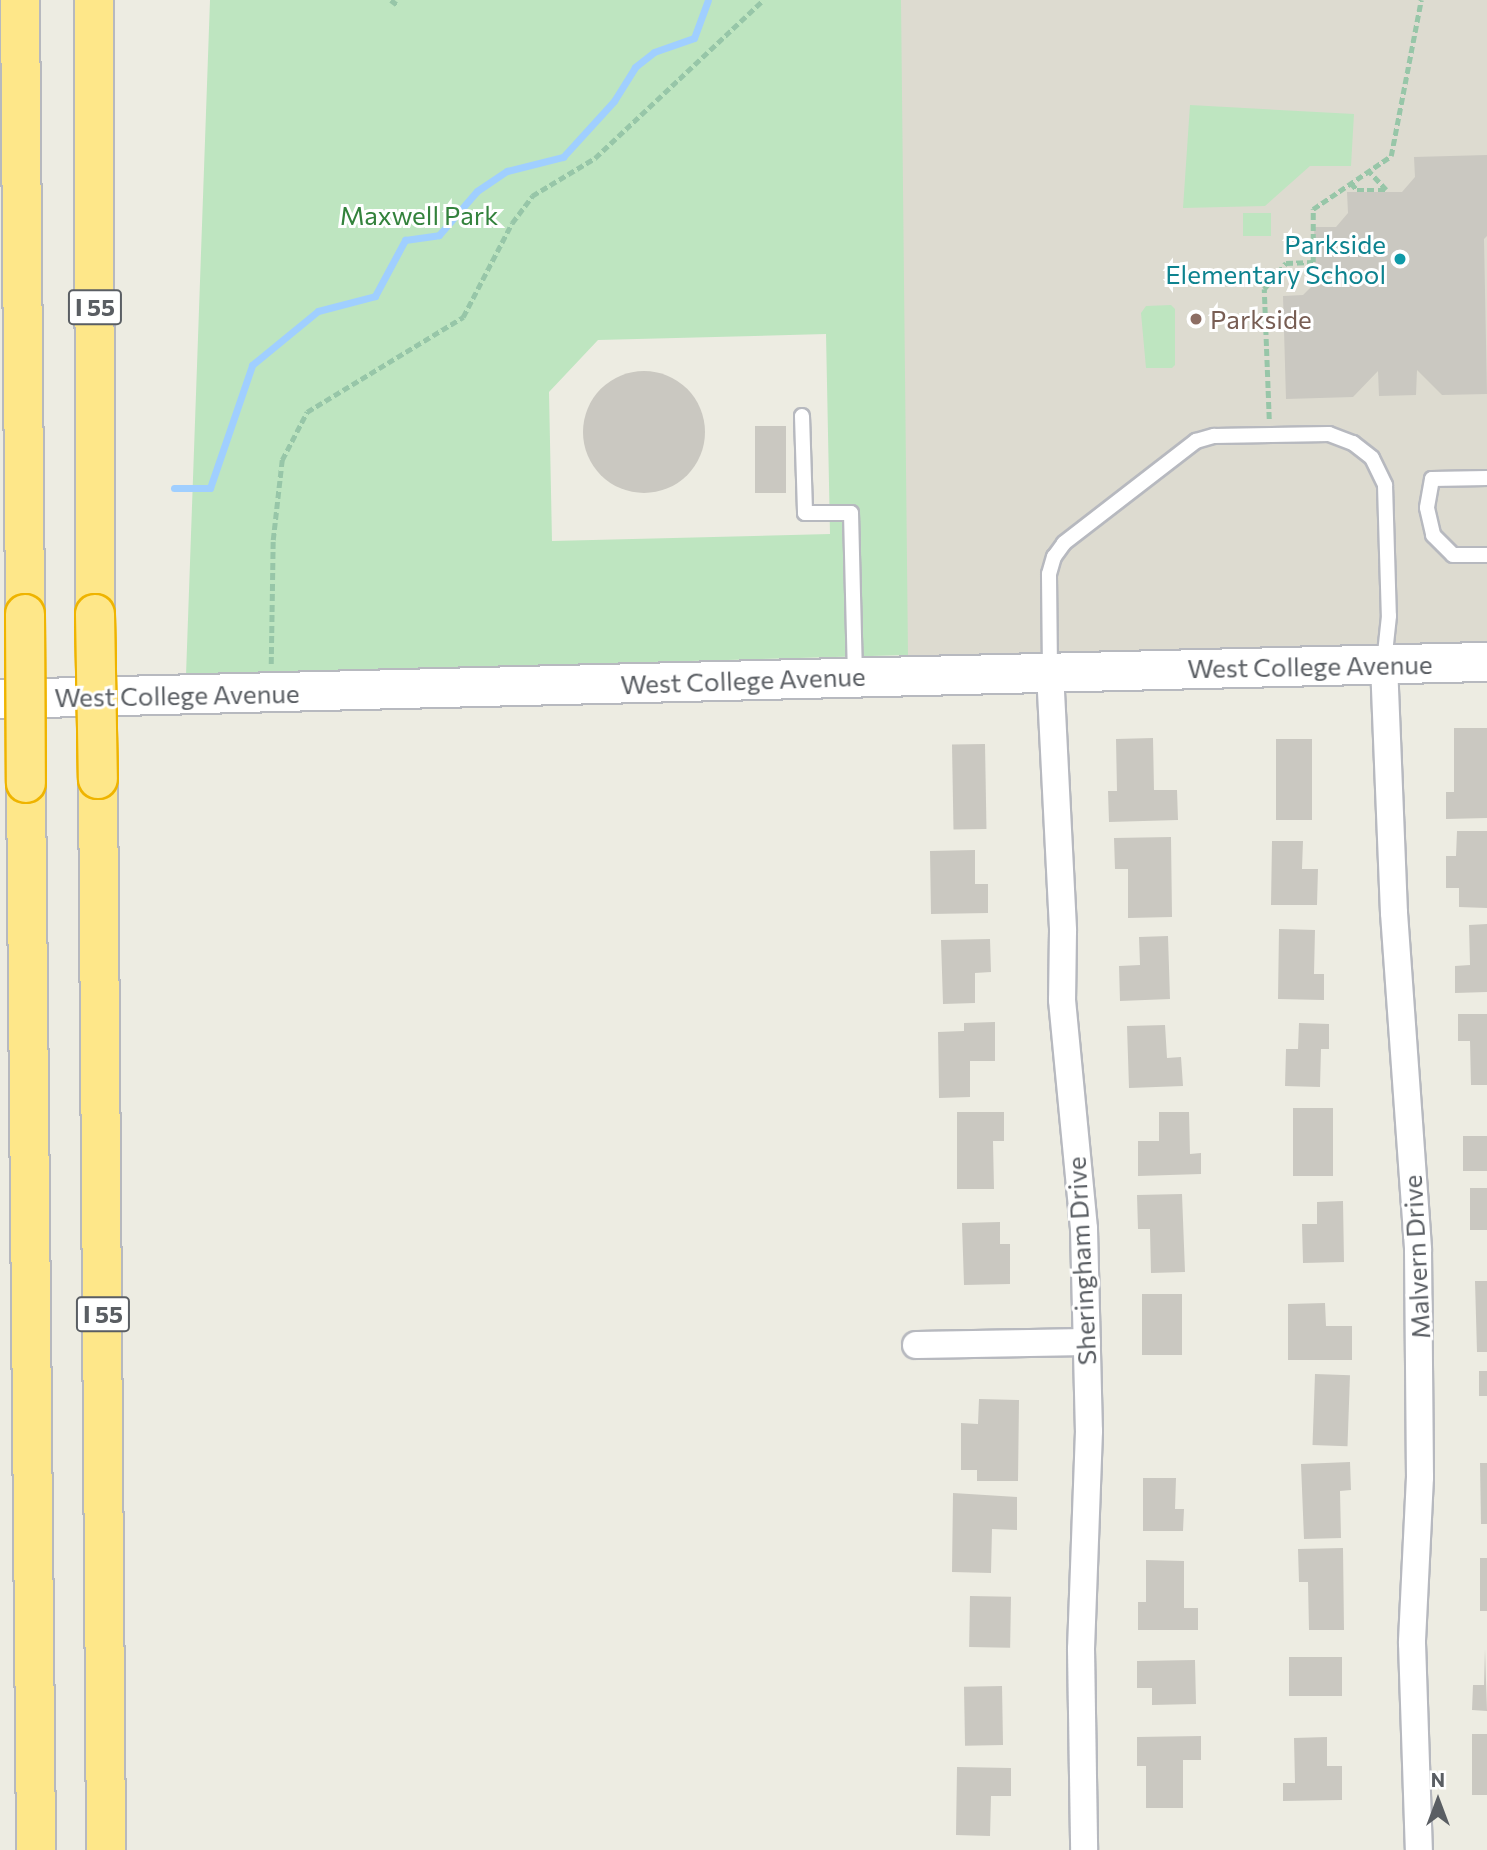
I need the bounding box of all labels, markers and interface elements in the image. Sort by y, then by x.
park label: Maxwell Park [340,199,498,231]
place label: Parkside Elementary School [1165,228,1386,290]
marker: Parkside Elementary School [1392,251,1408,267]
road number: I 55 [67,286,123,328]
place label: Parkside [1210,303,1312,335]
marker: Parkside [1188,311,1204,327]
street label: West College Avenue [1187,648,1433,684]
street label: West College Avenue [620,660,866,700]
street label: West College Avenue [54,677,300,713]
street label: Sheringham Drive [1060,1156,1102,1366]
street label: Malvern Drive [1396,1174,1436,1340]
road number: I 55 [75,1294,131,1334]
north arrow [1403,1766,1473,1836]
text: N [1431,1768,1445,1791]

